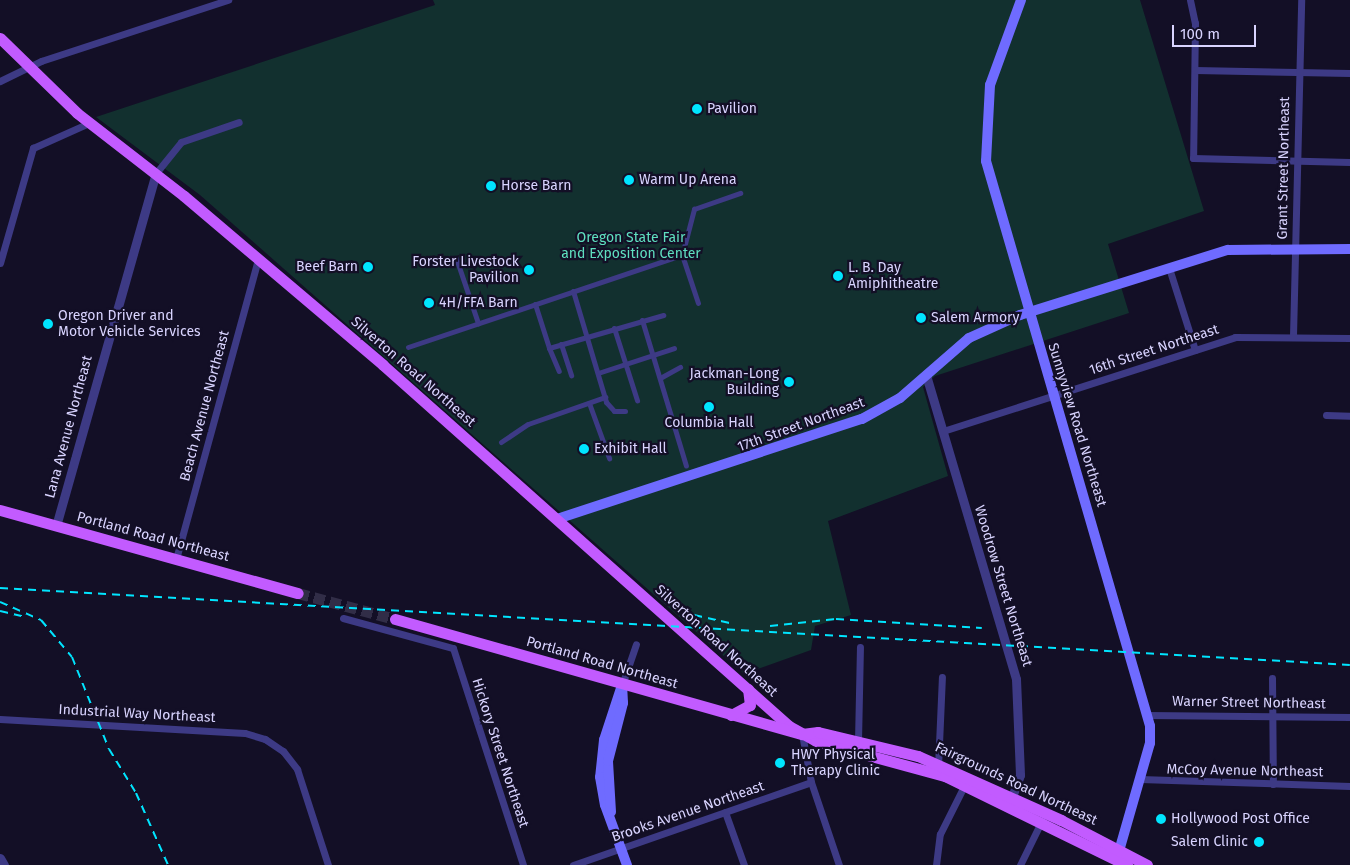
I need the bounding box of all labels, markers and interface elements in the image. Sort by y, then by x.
scale bar [1175,15,1259,47]
text: 100 m [1180,25,1220,43]
street label: Grant Street Northeast [1274,96,1294,240]
place label: Pavilion [707,101,757,117]
marker: Pavilion [691,103,703,115]
place label: Warm Up Arena [639,172,737,188]
marker: Warm Up Arena [623,174,635,186]
place label: Horse Barn [501,178,572,194]
marker: Horse Barn [485,180,497,192]
park label: Oregon State Fair and Exposition Center [561,230,701,262]
place label: Forster Livestock Pavilion [412,254,519,286]
place label: Beef Barn [296,259,358,275]
place label: L. B. Day Amiphitheatre [848,260,938,292]
marker: Beef Barn [362,261,374,273]
marker: Forster Livestock Pavilion [523,264,535,276]
marker: L. B. Day Amiphitheatre [832,270,844,282]
place label: 4H/FFA Barn [439,295,518,311]
marker: 4H/FFA Barn [423,297,435,309]
place label: Oregon Driver and Motor Vehicle Services [58,308,201,341]
place label: Salem Armory [931,310,1019,326]
marker: Salem Armory [915,312,927,324]
street label: Silverton Road Northeast [347,313,479,431]
marker: Oregon Driver and Motor Vehicle Services [42,318,54,330]
street label: 16th Street Northeast [1087,321,1221,379]
street label: Beach Avenue Northeast [177,329,233,483]
street label: Sunnyview Road Northeast [1044,341,1110,509]
street label: Lana Avenue Northeast [42,354,96,500]
place label: Jackman-Long Building [690,366,779,398]
marker: Jackman-Long Building [783,376,795,388]
street label: 17th Street Northeast [735,394,867,456]
marker: Columbia Hall [703,401,715,413]
place label: Columbia Hall [665,415,753,431]
place label: Exhibit Hall [594,441,667,457]
marker: Exhibit Hall [578,443,590,455]
street label: Woodrow Street Northeast [970,503,1036,669]
street label: Portland Road Northeast [75,509,231,565]
street label: Silverton Road Northeast [651,581,781,701]
street label: Portland Road Northeast [524,633,680,693]
street label: Hickory Street Northeast [468,676,532,830]
street label: Warner Street Northeast [1172,693,1326,713]
street label: Industrial Way Northeast [58,701,216,727]
street label: Fairgrounds Road Northeast [932,739,1100,829]
place label: HWY Physical Therapy Clinic [791,747,880,780]
marker: HWY Physical Therapy Clinic [773,756,787,770]
street label: McCoy Avenue Northeast [1166,761,1324,781]
street label: Brooks Avenue Northeast [609,778,767,846]
place label: Hollywood Post Office [1171,811,1310,827]
marker: Hollywood Post Office [1155,813,1167,825]
place label: Salem Clinic [1171,834,1248,850]
marker: Salem Clinic [1252,835,1266,849]

